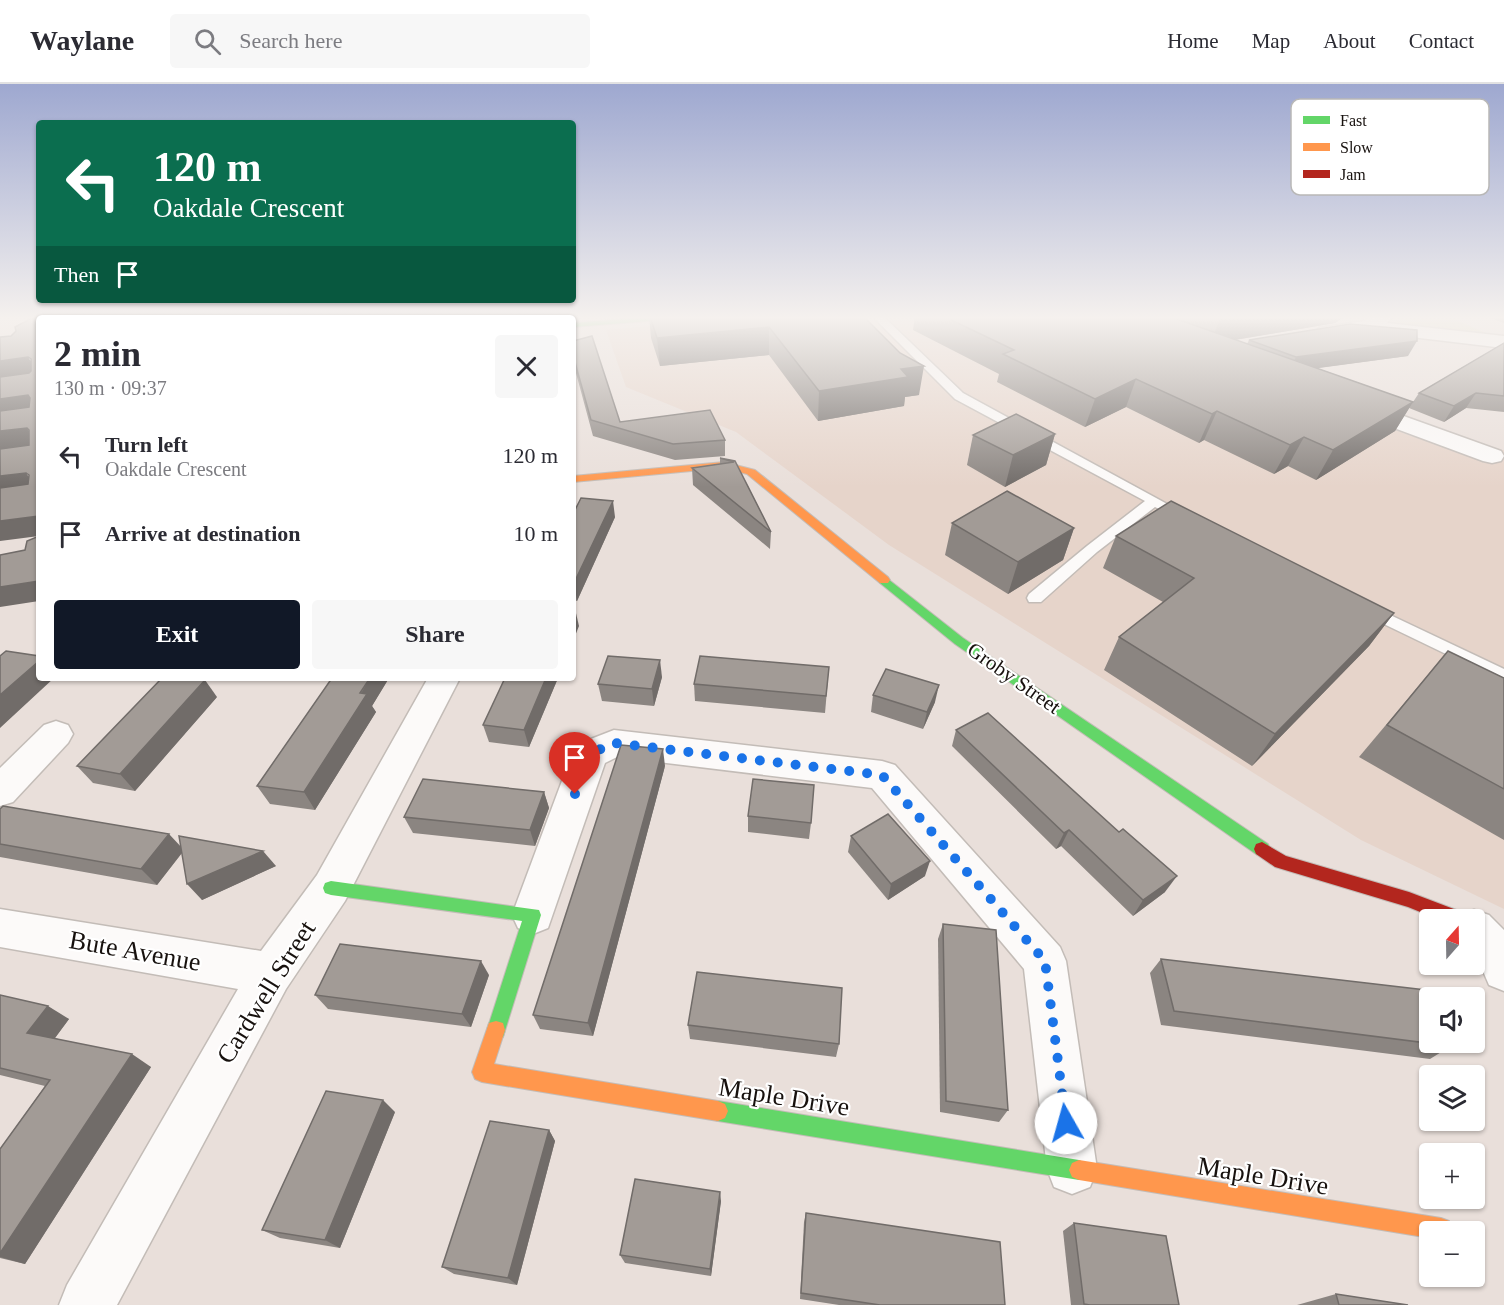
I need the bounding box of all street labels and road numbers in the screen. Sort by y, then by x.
street label: Groby Street [963,637,1065,719]
street label: Cardwell Street [211,915,322,1069]
street label: Bute Avenue [67,925,203,977]
street label: Maple Drive [716,1072,852,1122]
street label: Maple Drive [1195,1151,1331,1201]

